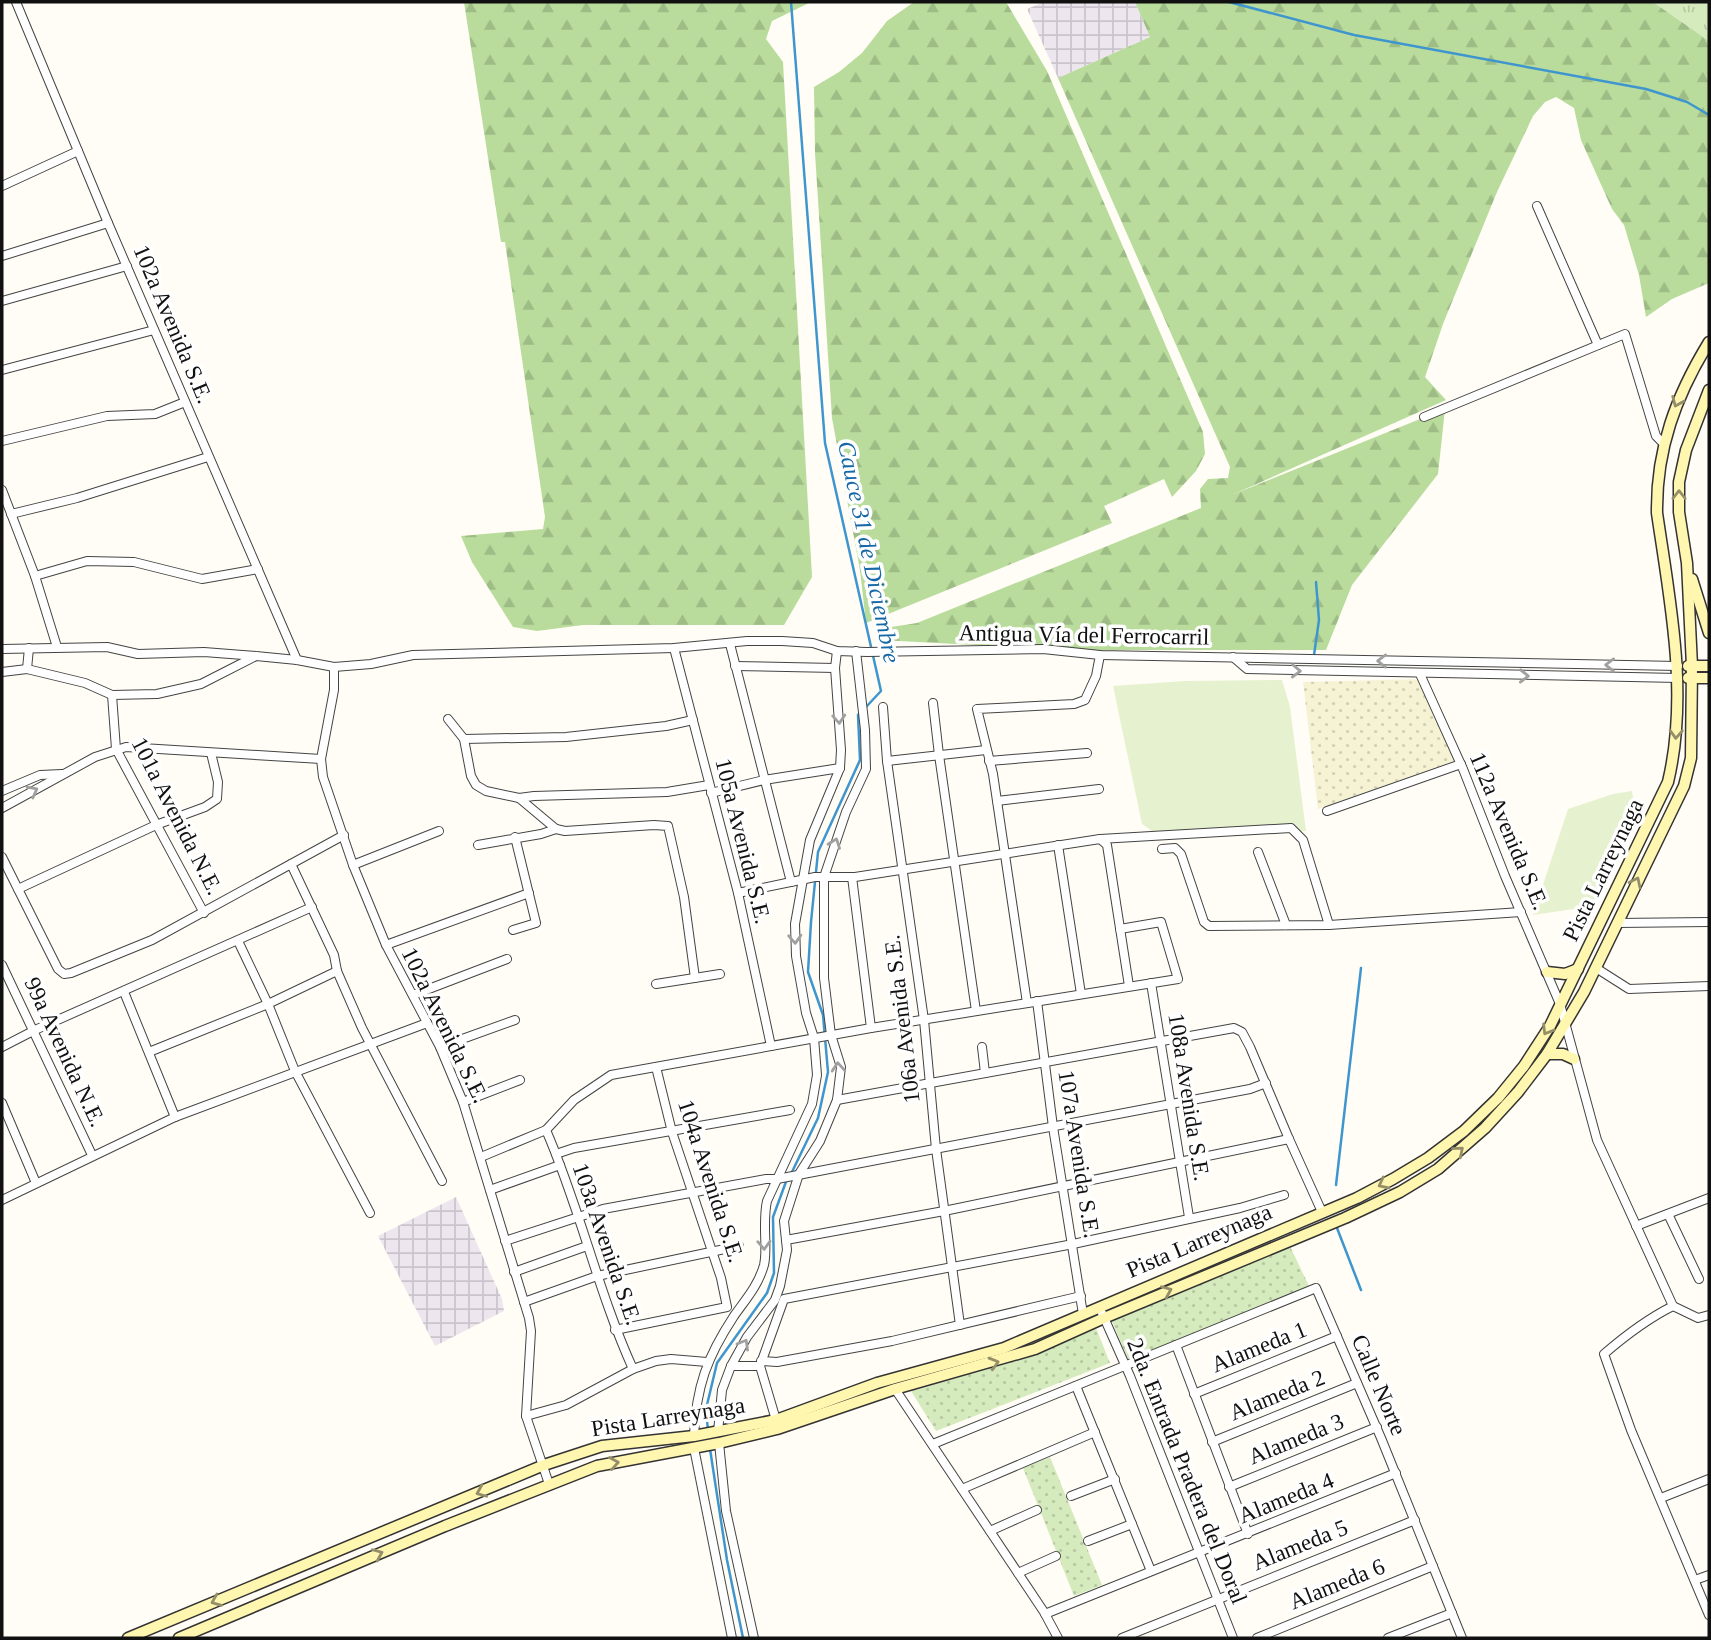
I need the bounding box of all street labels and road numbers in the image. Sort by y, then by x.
street label: 102a Avenida S.E. [128,241,218,407]
street label: Antigua Vía del Ferrocarril [959,620,1209,650]
street label: 101a Avenida N.E. [127,733,227,899]
street label: 112a Avenida S.E. [1465,748,1553,914]
street label: 105a Avenida S.E. [710,756,776,926]
street label: Pista Larreynaga [1558,795,1648,945]
street label: 106a Avenida S.E. [879,933,925,1105]
street label: 102a Avenida S.E. [397,943,493,1107]
street label: 99a Avenida N.E. [19,973,111,1131]
street label: 108a Avenida S.E. [1163,1011,1215,1183]
street label: 107a Avenida S.E. [1053,1068,1105,1240]
street label: 104a Avenida S.E. [673,1097,749,1265]
street label: 103a Avenida S.E. [568,1160,646,1328]
street label: Pista Larreynaga [1123,1199,1275,1283]
street label: Alameda 1 [1208,1317,1310,1377]
street label: Calle Norte [1347,1331,1411,1439]
street label: 2da. Entrada Pradera del Doral [1122,1335,1252,1607]
street label: Alameda 2 [1226,1365,1328,1425]
street label: Pista Larreynaga [589,1393,747,1441]
street label: Alameda 3 [1245,1409,1347,1469]
street label: Alameda 4 [1235,1467,1338,1528]
street label: Alameda 5 [1249,1515,1351,1575]
street label: Alameda 6 [1286,1554,1388,1614]

